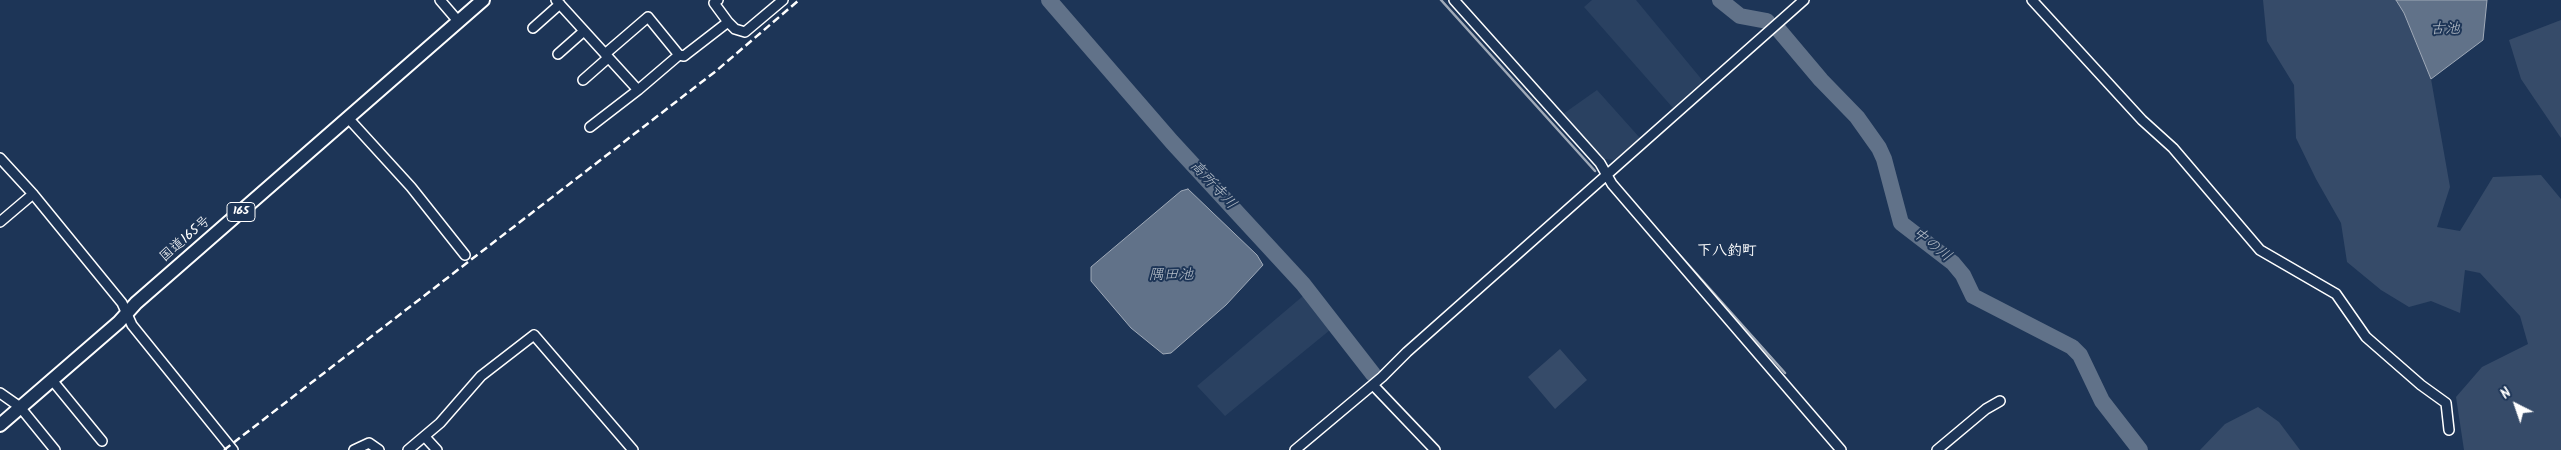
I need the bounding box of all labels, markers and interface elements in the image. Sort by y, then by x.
water label: 古池 [2430,21,2460,39]
water label: 高所寺川 [1185,158,1239,214]
road number: 165 [227,202,255,222]
street label: 国道165号 [157,213,215,267]
water label: 中の川 [1908,225,1954,267]
district label: 下八釣町 [1697,243,1757,261]
water label: 隅田池 [1149,267,1193,285]
north arrow [2491,380,2541,430]
text: N [2496,382,2517,405]

